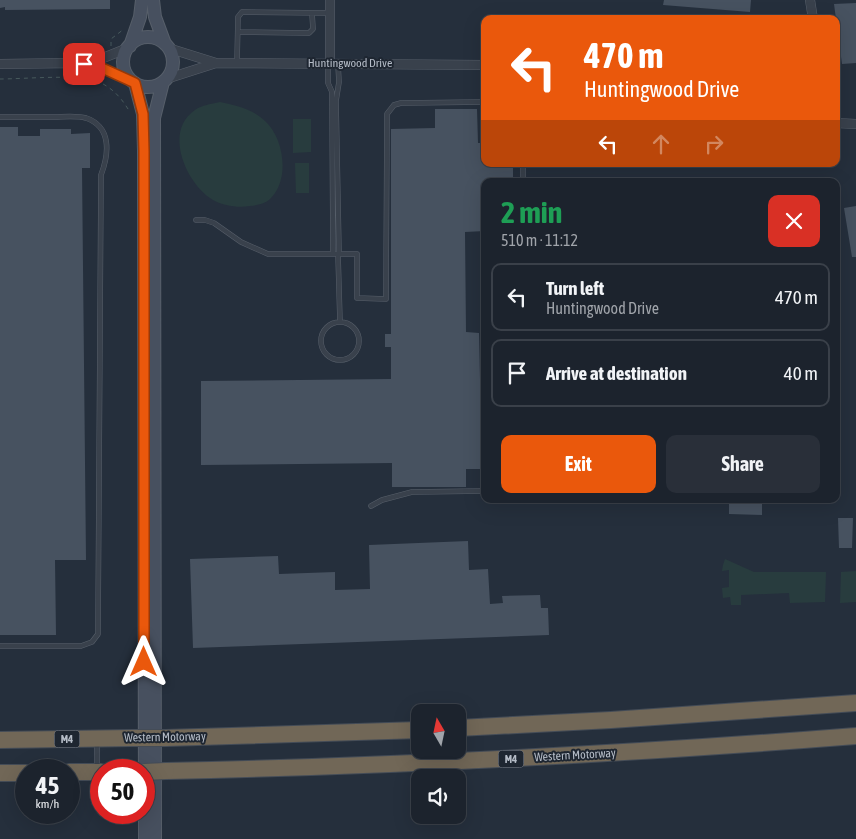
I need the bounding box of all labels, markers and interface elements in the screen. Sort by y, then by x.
icon: left [501,35,566,100]
text: 470 m [584,35,663,75]
pin [63,43,105,85]
icon: arrive [70,50,98,78]
street label: Huntingwood Drive [308,56,392,70]
text: Huntingwood Drive [584,76,739,102]
icon: left [594,130,622,158]
icon: ahead [647,130,675,158]
icon: right [700,130,728,158]
text: 2 min [501,195,562,229]
button: close [768,195,820,247]
text: 510 m · 11:12 [501,231,578,249]
text: Turn left [546,277,604,299]
icon: left [503,283,531,311]
text: 470 m [775,286,818,308]
text: Huntingwood Drive [546,299,659,317]
icon: arrive [503,359,531,387]
text: Arrive at destination [546,362,687,384]
text: 40 m [784,362,818,384]
button: Exit [501,435,656,493]
button: Share [666,435,820,493]
position arrow [117,635,169,687]
north arrow [411,704,466,759]
map controls [411,704,466,824]
street label: Western Motorway [124,729,206,745]
road number: M4 [54,731,80,748]
street label: Western Motorway [534,746,616,764]
road number: M4 [498,751,524,768]
speed limit sign: 50 [90,759,155,824]
button: sound [411,769,466,824]
text: 45 [36,771,59,799]
text: km/h [36,797,59,811]

